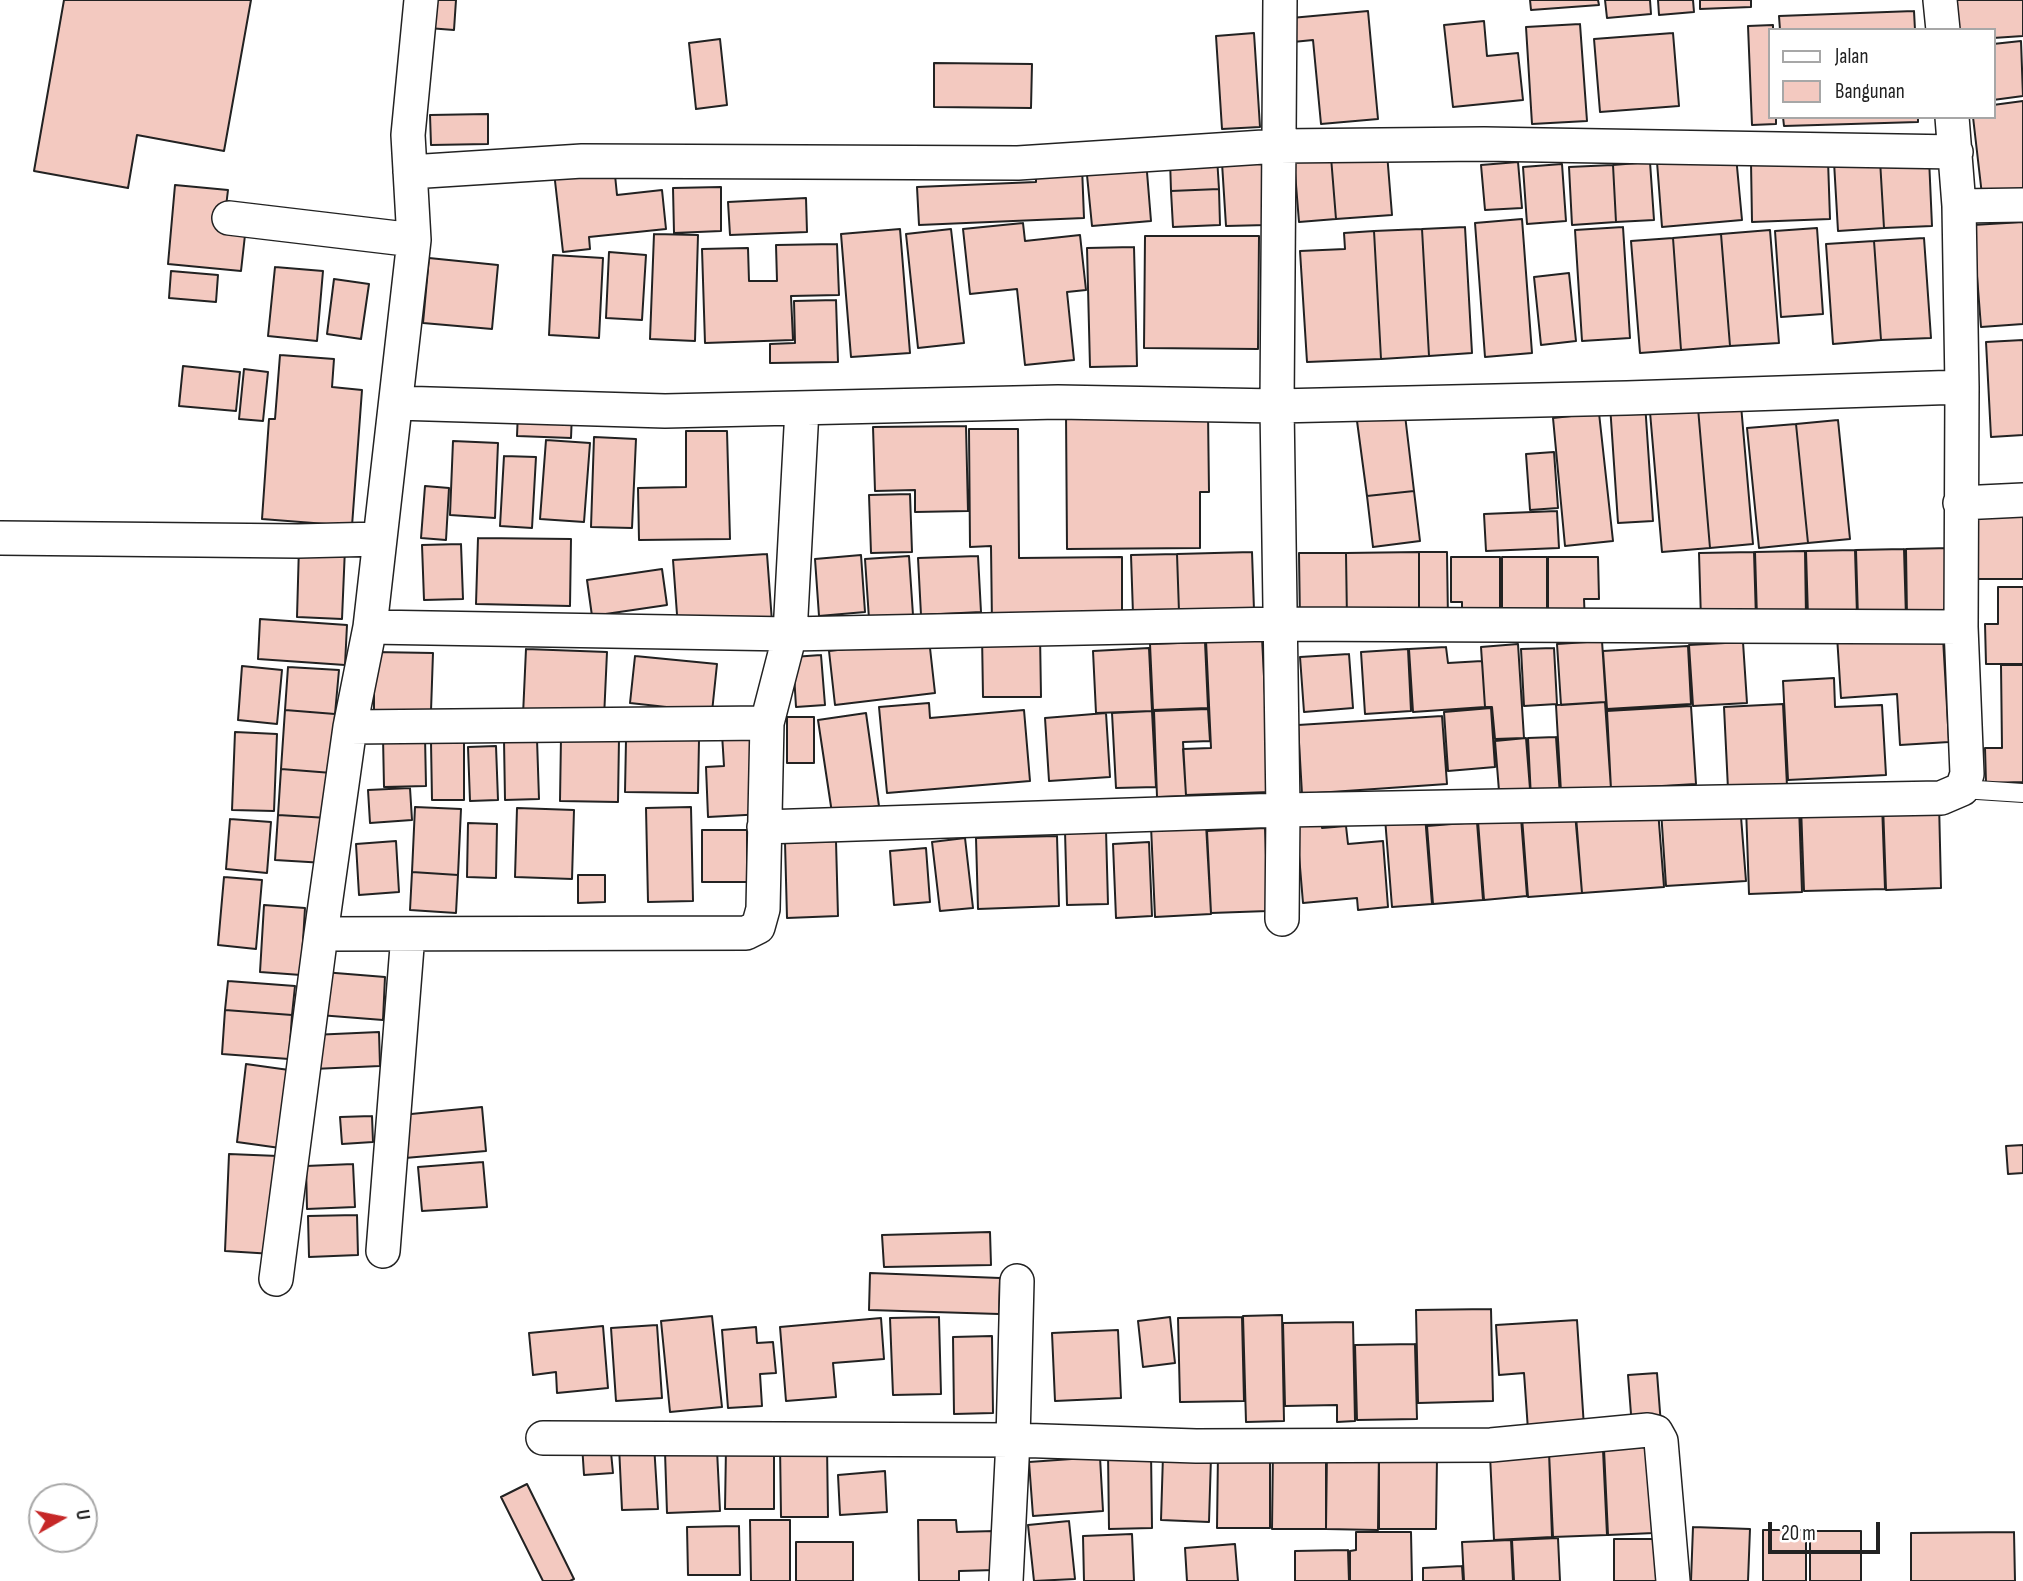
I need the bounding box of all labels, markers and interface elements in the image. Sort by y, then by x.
legend [1768,28,1995,119]
text: Jalan [1835,44,1868,69]
text: Bangunan [1835,79,1905,104]
north arrow [28,1483,98,1553]
text: U [70,1508,94,1522]
scale bar [1771,1508,1883,1552]
text: 20 m [1781,1521,1816,1546]

